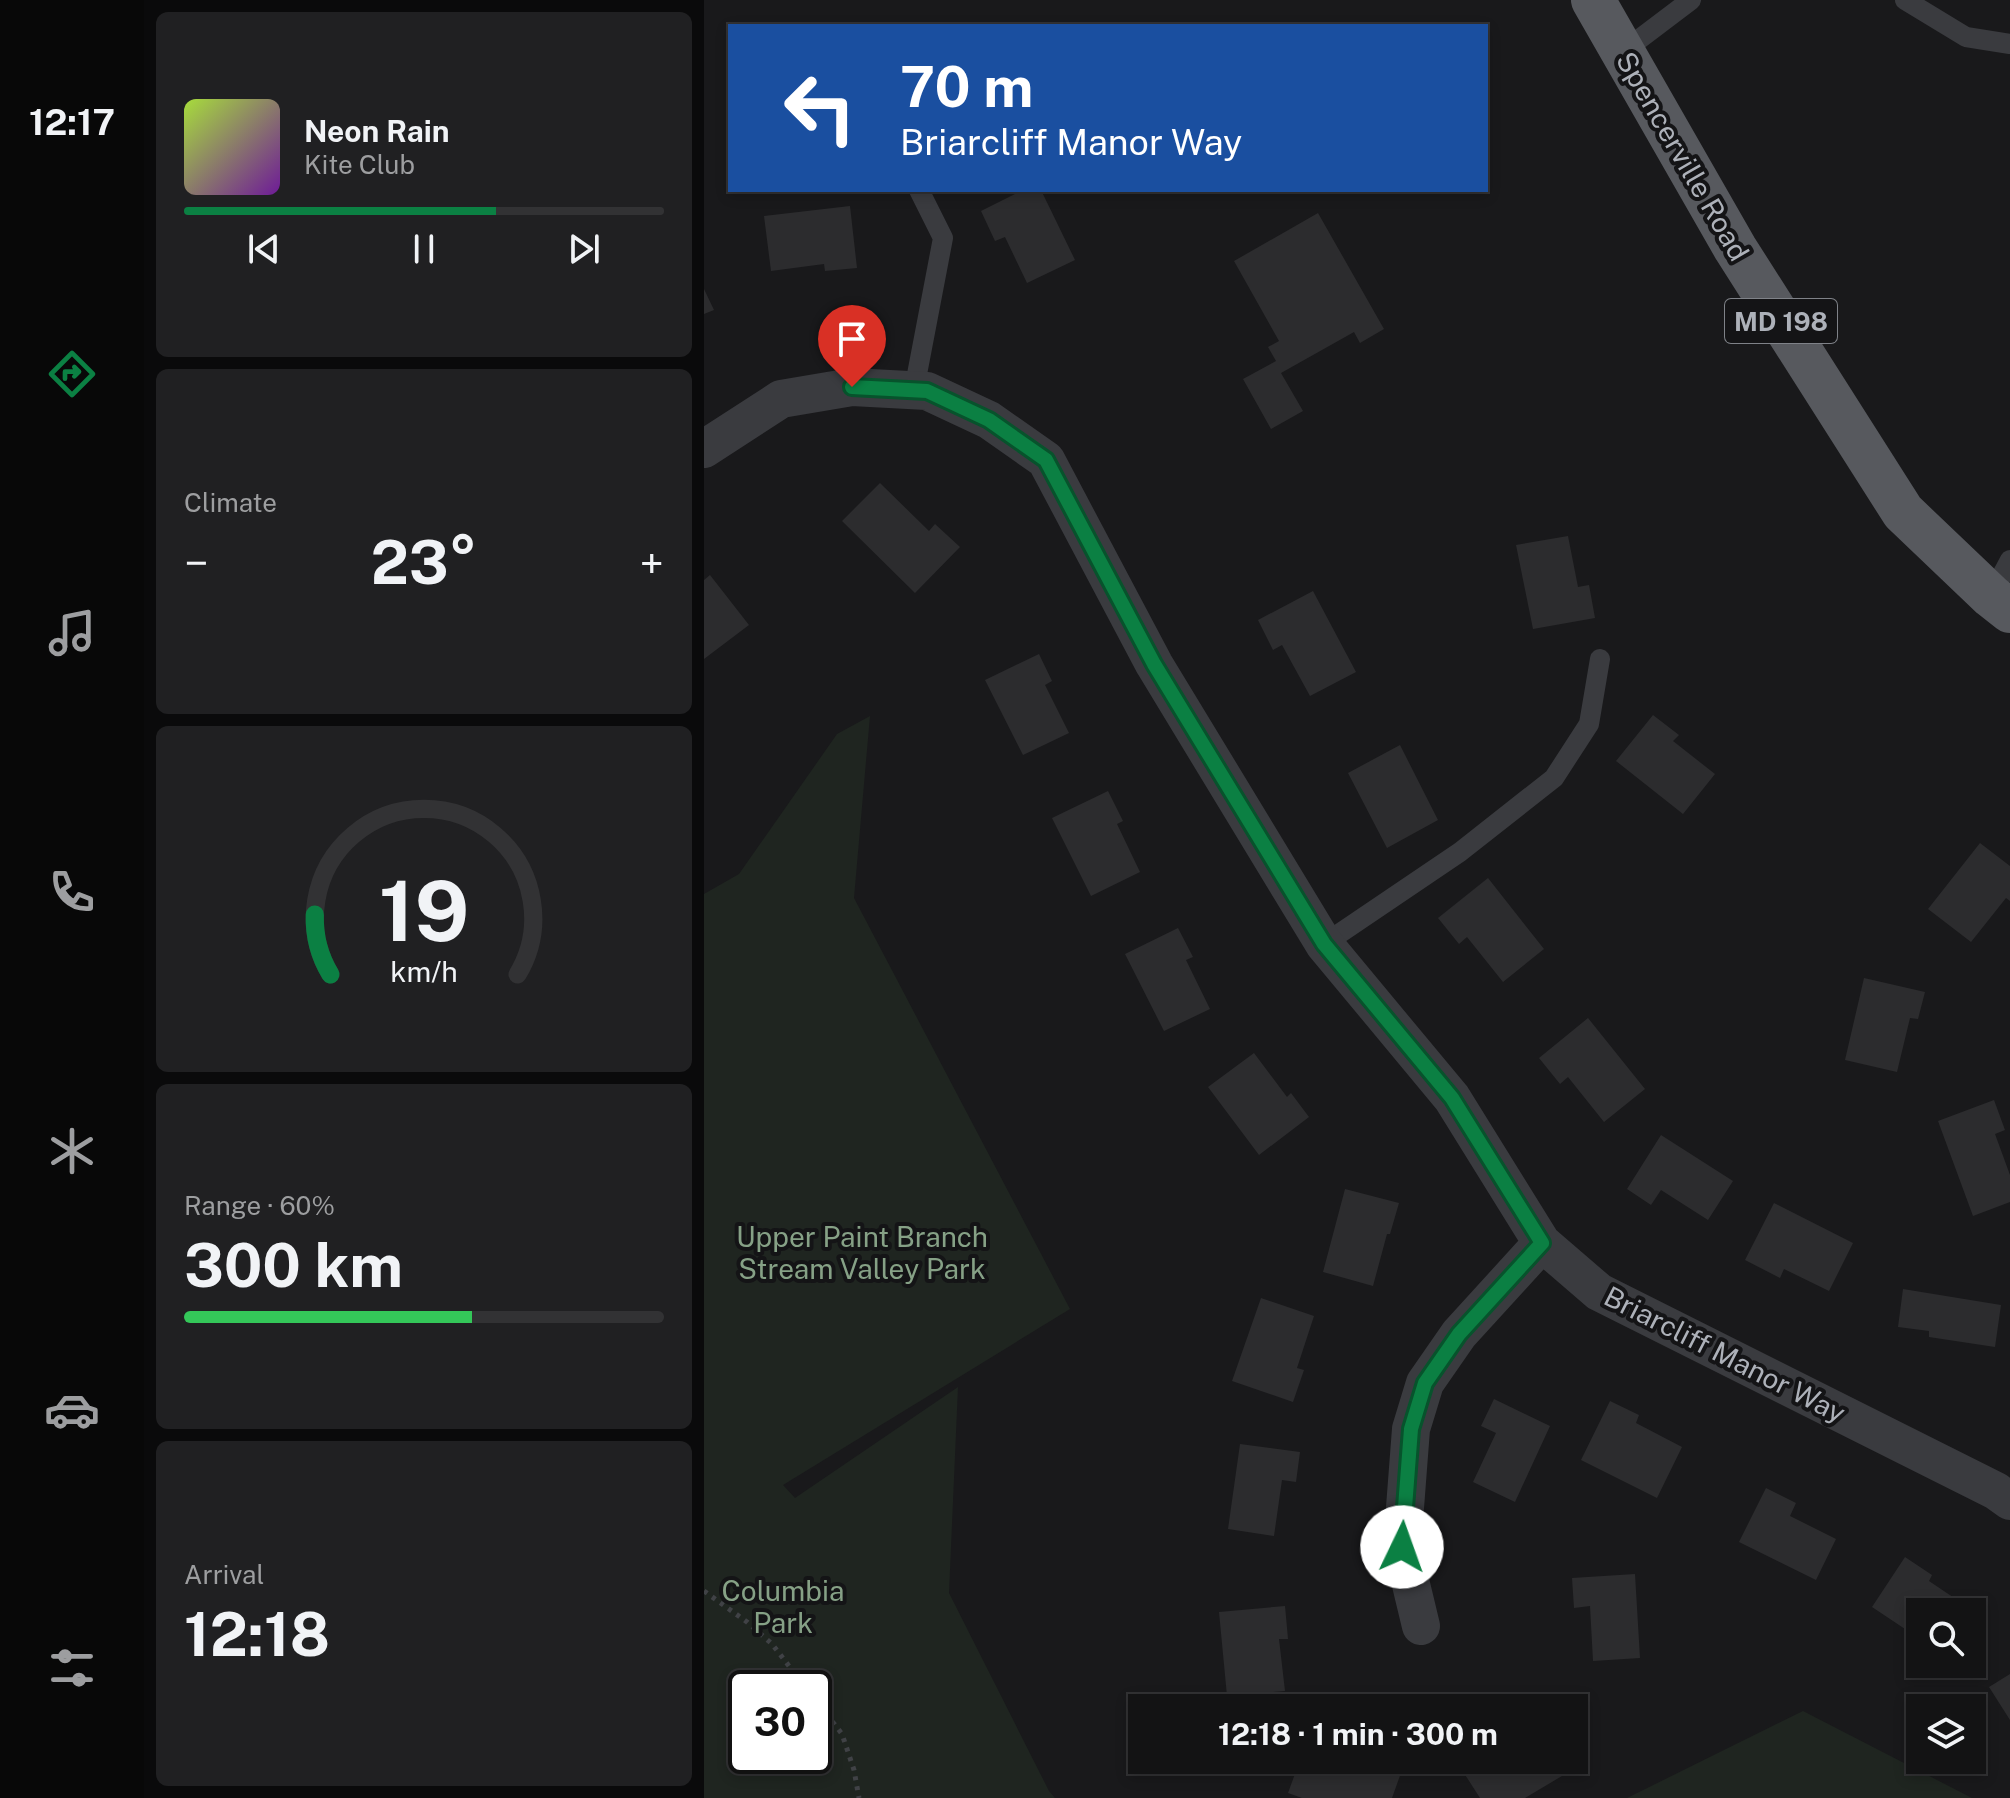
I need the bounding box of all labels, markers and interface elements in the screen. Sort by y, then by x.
street label: Spencerville Road [1610,46,1756,266]
text: 70 m [900,54,1033,120]
icon: left [768,56,872,160]
text: 12:17 [29,101,115,143]
text: Neon Rain [304,113,450,149]
text: Briarcliff Manor Way [900,121,1242,163]
text: Kite Club [304,149,415,180]
icon: previous [242,227,286,271]
icon: pause [402,227,446,271]
icon: next [562,227,606,271]
road number: MD 198 [1725,299,1837,343]
pin [818,305,886,387]
icon: arrive [830,317,874,361]
icon: directions [44,346,100,402]
text: Climate [184,487,277,518]
text: 23° [371,527,477,598]
text: − [184,537,208,589]
text: + [640,537,664,589]
icon: music [44,605,100,661]
text: 19 [379,862,469,960]
icon: phone [44,864,100,920]
text: km/h [390,955,458,988]
icon: climate [44,1123,100,1179]
text: Range · 60% [184,1190,335,1221]
park label: Upper Paint Branch Stream Valley Park [736,1220,988,1285]
text: 300 km [184,1230,403,1301]
street label: Briarcliff Manor Way [1599,1279,1851,1429]
icon: car [44,1382,100,1438]
position arrow [1360,1505,1444,1589]
text: Arrival [184,1559,264,1590]
park label: Columbia Park [722,1574,844,1639]
map controls [1906,1598,1986,1774]
button: search [1906,1598,1986,1678]
text: 12:18 [184,1599,330,1670]
icon: filters [44,1640,100,1696]
speed limit sign: 30 [728,1670,832,1774]
button: layers [1906,1694,1986,1774]
text: 12:18 · 1 min · 300 m [1218,1716,1498,1752]

